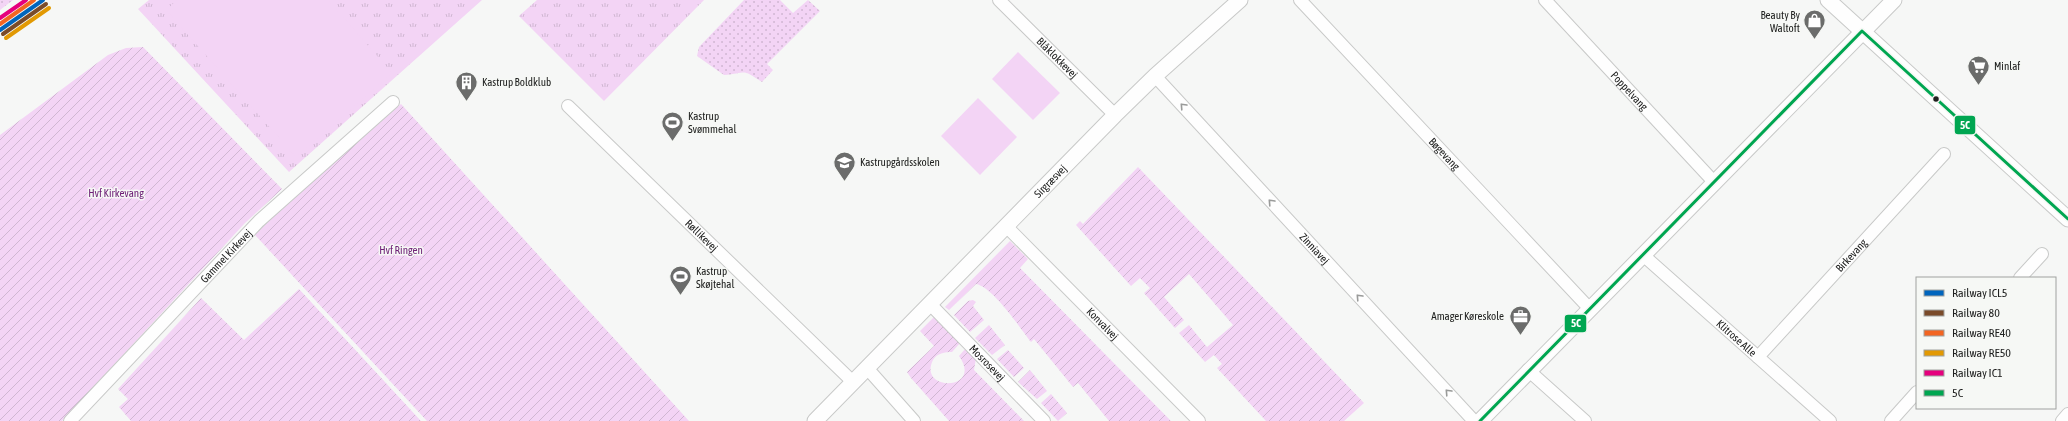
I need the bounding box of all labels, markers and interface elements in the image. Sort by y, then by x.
shop icon: Beauty By Waltoft [1802,8,1828,41]
place label: Beauty By Waltoft [1760,9,1800,34]
street label: Blåklokkevej [1034,35,1080,80]
supermarket icon: Minlaf [1965,53,1991,86]
place label: Minlaf [1994,60,2020,72]
building icon: Kastrup Boldklub [453,69,479,102]
street label: Poppelvang [1609,69,1650,113]
place label: Kastrup Boldklub [482,76,551,88]
unlabelled marker [1931,94,1941,104]
one-way arrow [1180,103,1187,111]
sports icon: Kastrup Svømmehal [659,109,685,142]
place label: Kastrup Svømmehal [688,110,736,135]
line badge: 5C [1954,115,1976,135]
text: 5C [1960,119,1970,131]
street label: Bøgevang [1427,135,1462,173]
school or university icon: Kastrupgårdsskolen [832,149,858,182]
place label: Kastrupgårdsskolen [860,156,940,168]
street label: Sirgræsvej [1032,162,1069,200]
park label: Hvf Kirkevang [88,187,144,199]
one-way arrow [1269,199,1276,206]
street label: Røllikevej [683,217,720,254]
street label: Gammel Kirkevej [198,227,254,285]
street label: Zinniavej [1297,231,1332,266]
street label: Birkevang [1833,236,1869,274]
park label: Hvf Ringen [379,244,423,256]
sports icon: Kastrup Skøjtehal [668,264,694,297]
place label: Kastrup Skøjtehal [696,265,734,290]
legend [1916,277,2056,409]
text: Railway ICL5 [1952,286,2007,300]
one-way arrow [1357,294,1364,302]
office icon: Amager Køreskole [1507,303,1533,336]
street label: Konvalvej [1084,305,1121,342]
text: Railway 80 [1952,306,2000,320]
place label: Amager Køreskole [1431,310,1504,322]
line badge: 5C [1564,314,1587,333]
text: 5C [1571,317,1581,329]
street label: Klitrose Alle [1714,317,1759,359]
text: Railway RE40 [1952,326,2011,340]
street label: Mosrosevej [967,342,1007,383]
text: Railway RE50 [1952,346,2011,360]
text: Railway IC1 [1952,366,2003,380]
text: 5C [1952,386,1964,400]
one-way arrow [1445,390,1452,397]

